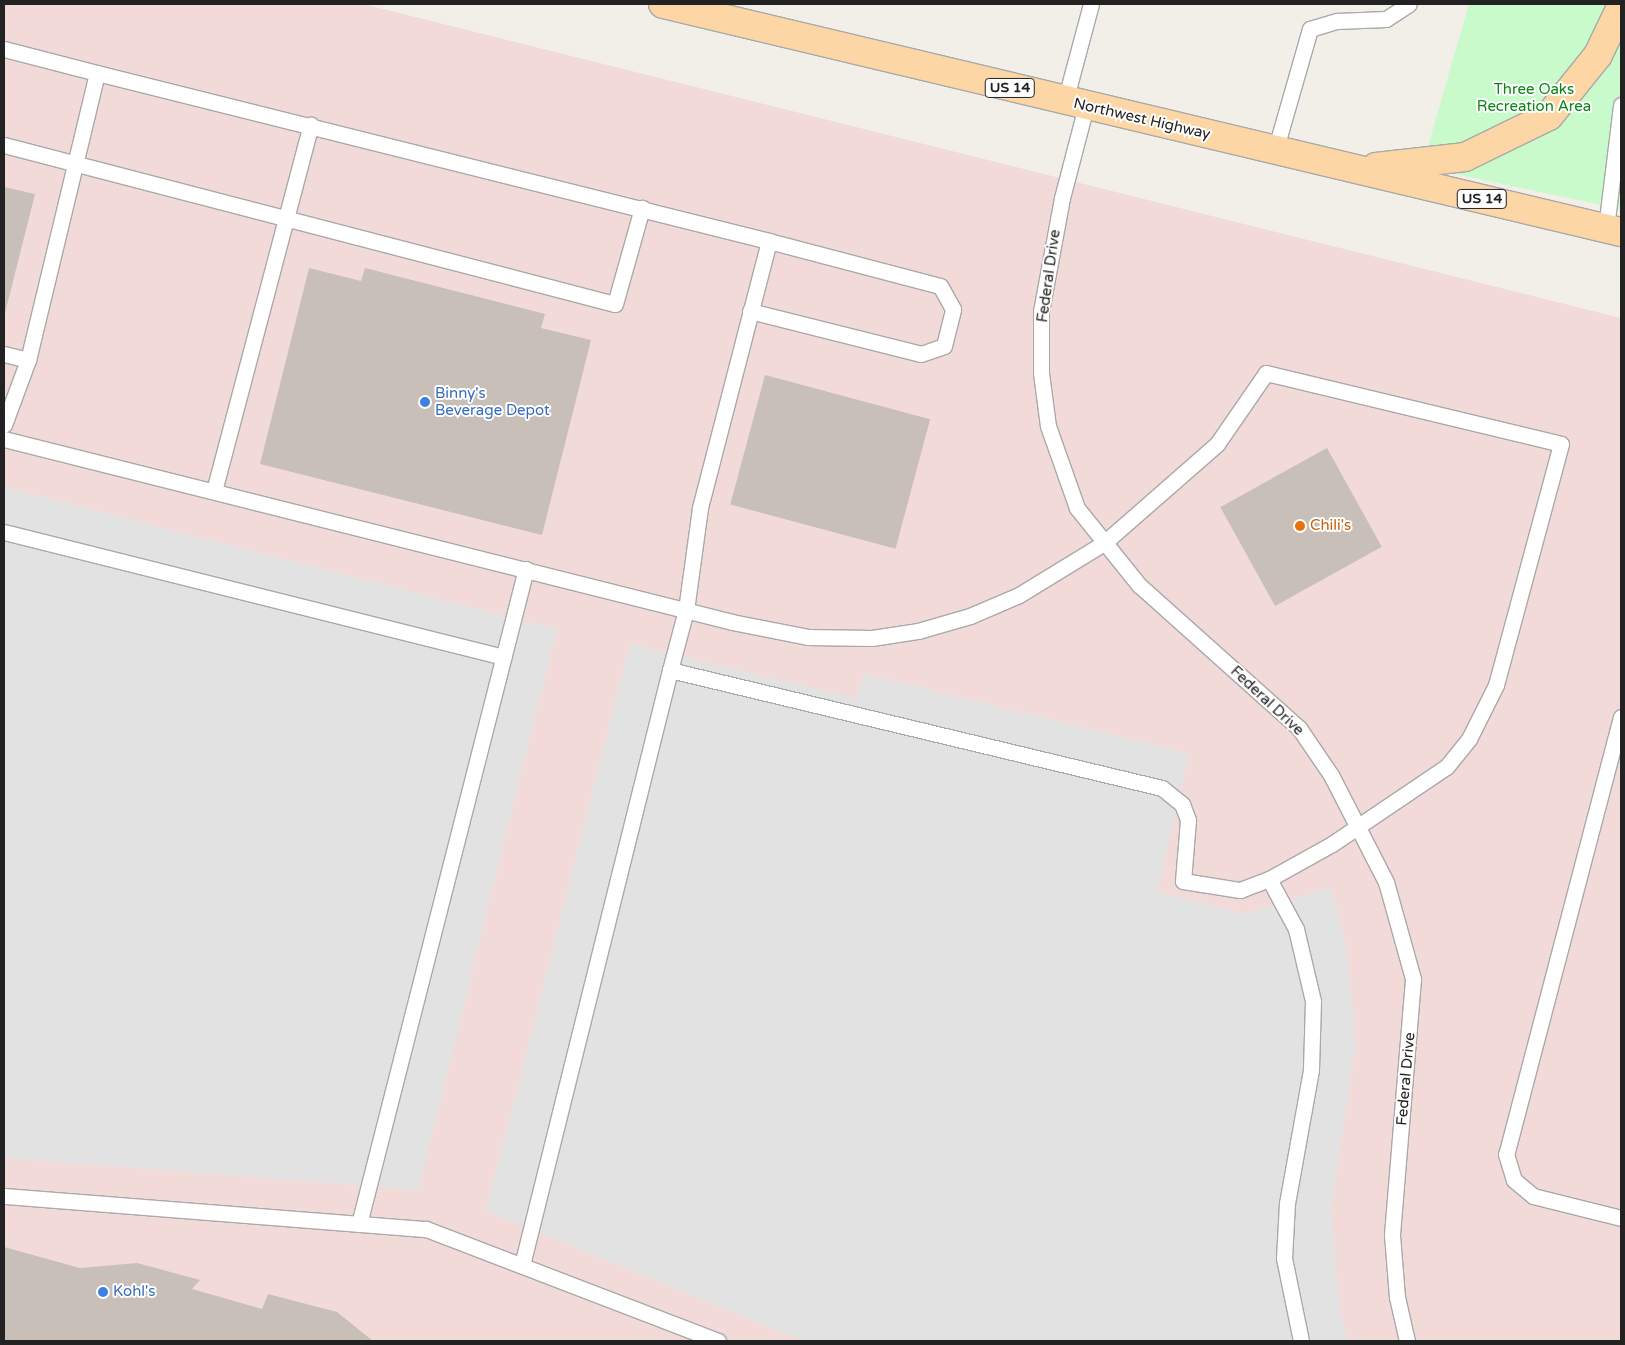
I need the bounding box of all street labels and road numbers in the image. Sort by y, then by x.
road number: US 14 [984,76,1036,100]
street label: Northwest Highway [1072,94,1212,144]
road number: US 14 [1456,188,1508,210]
street label: Federal Drive [1034,228,1064,324]
street label: Federal Drive [1227,662,1307,740]
street label: Federal Drive [1393,1032,1419,1126]

